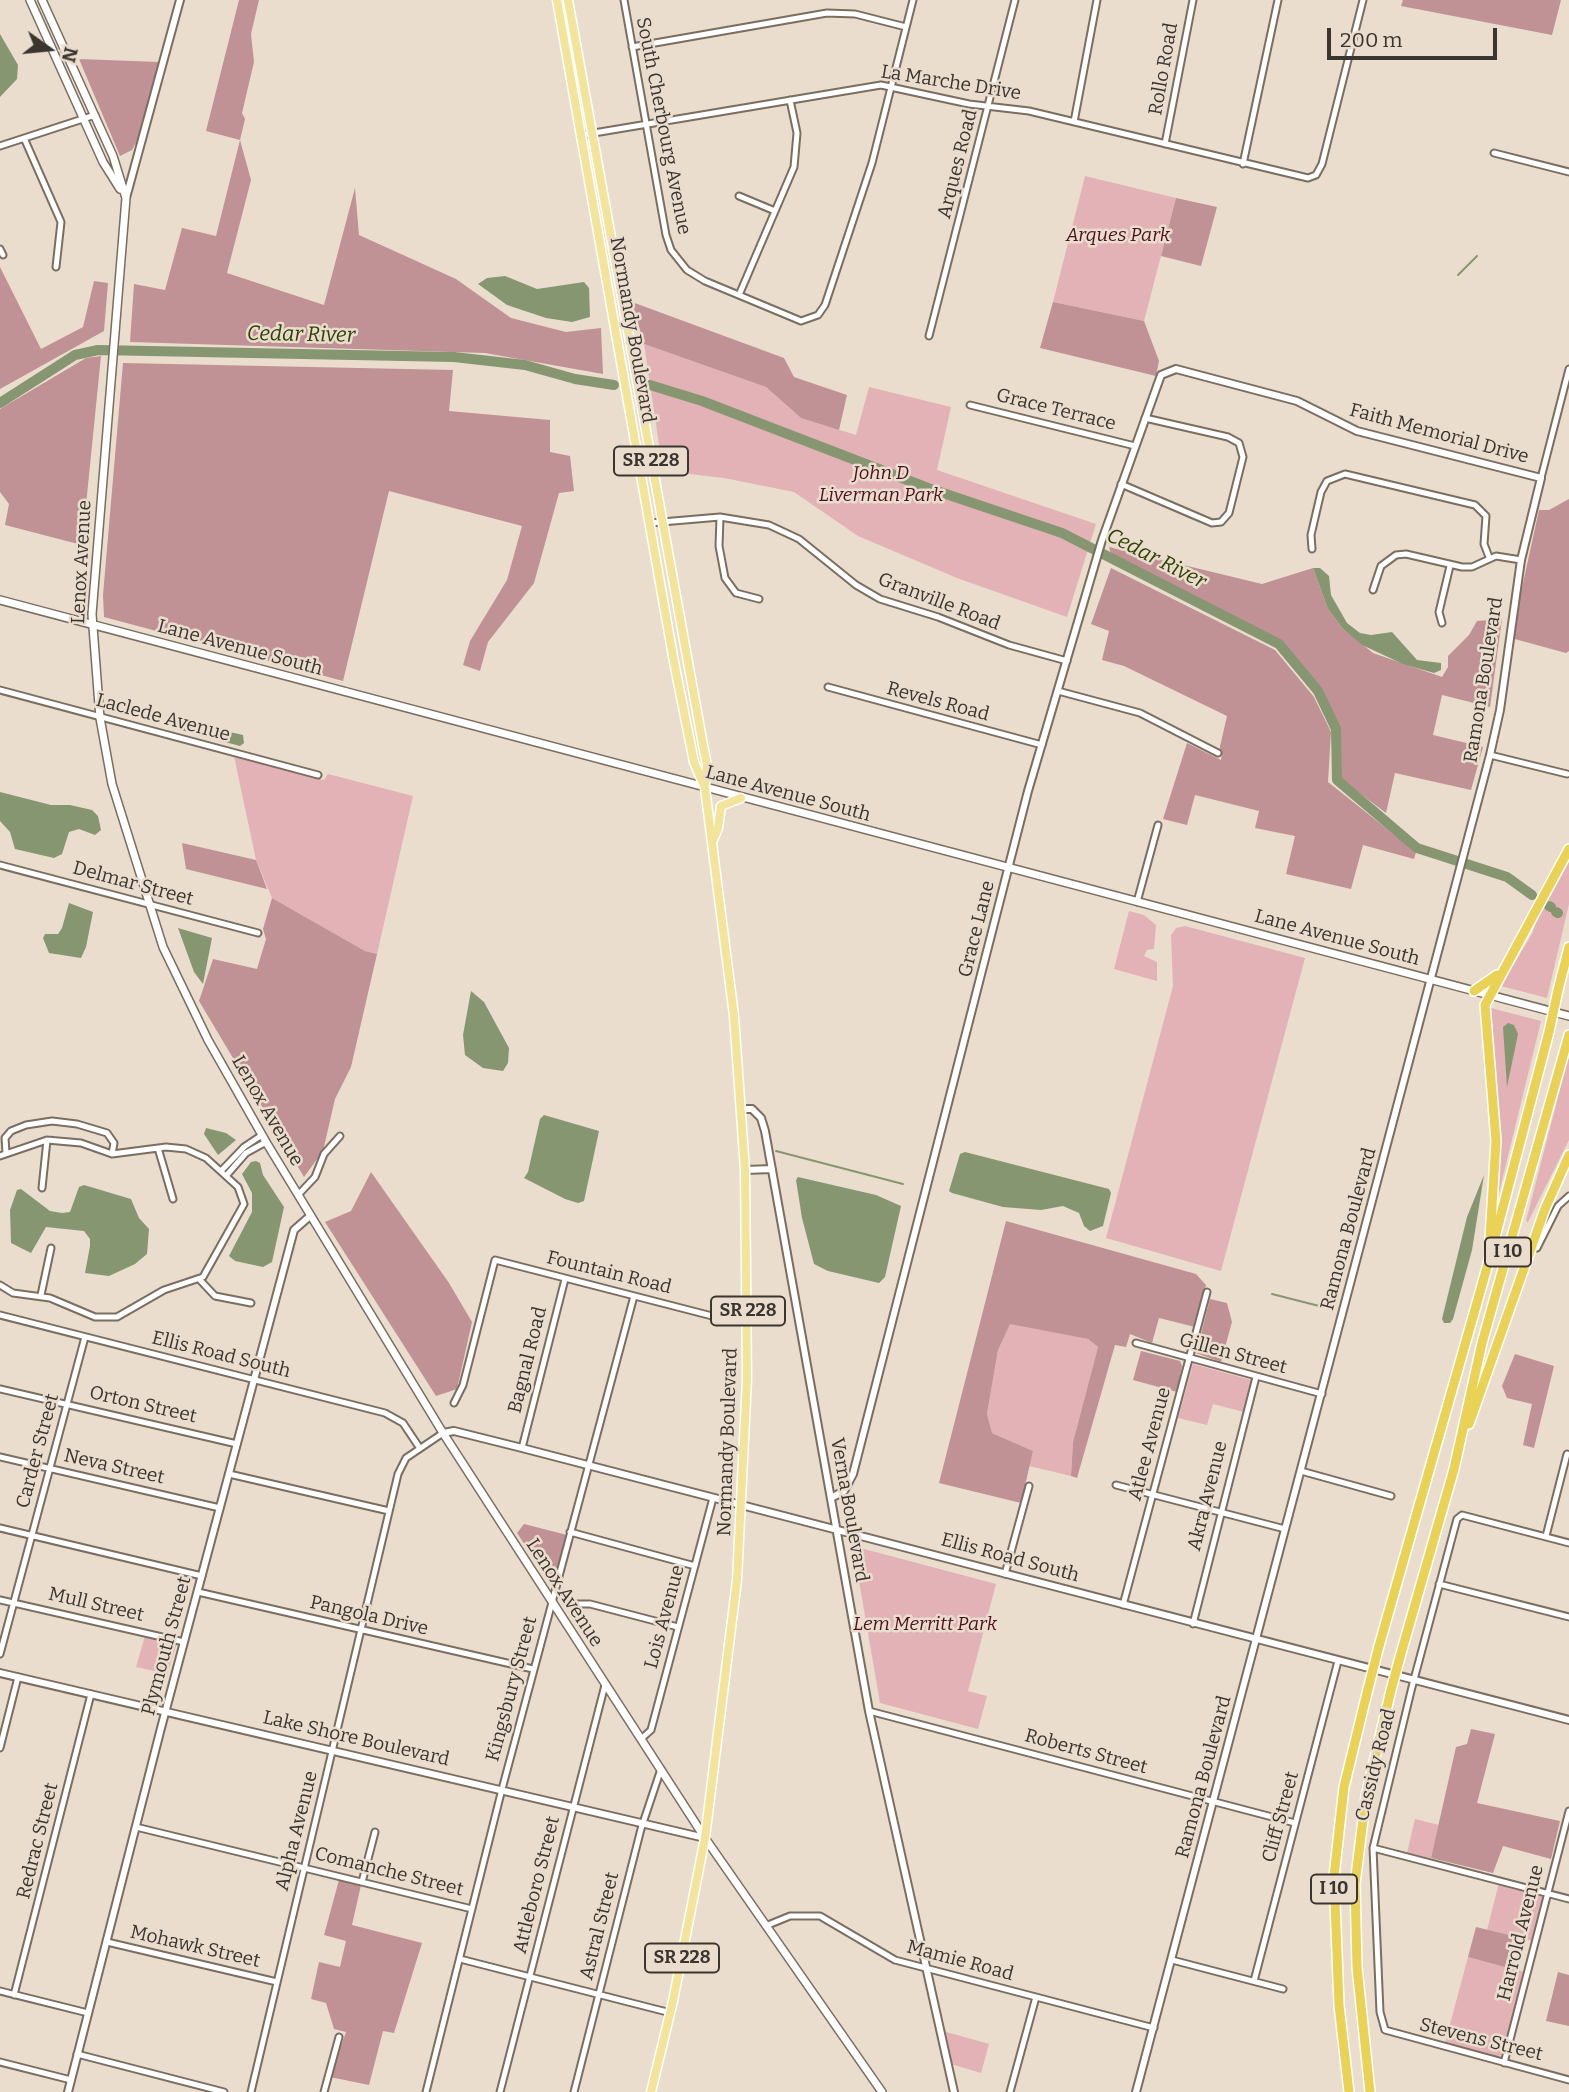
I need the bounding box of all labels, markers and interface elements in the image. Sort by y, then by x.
north arrow [14,14,84,84]
scale bar [1331,14,1501,58]
street label: South Cherbourg Avenue [631,15,695,237]
street label: Rollo Road [1145,21,1183,117]
text: 200 m [1340,27,1403,53]
text: N [57,44,83,65]
street label: La Marche Drive [879,61,1023,105]
street label: Arques Road [933,107,983,221]
park label: Arques Park [1066,225,1170,247]
street label: Normandy Boulevard [604,235,660,425]
water label: Cedar River [247,321,355,349]
street label: Grace Terrace [994,384,1118,436]
street label: Faith Memorial Drive [1347,399,1531,469]
road number: SR 228 [614,447,688,476]
park label: John D Liverman Park [819,463,943,507]
street label: Lenox Avenue [67,499,97,625]
water label: Cedar River [1102,523,1210,595]
street label: Granville Road [875,568,1003,636]
street label: Ramona Boulevard [1460,596,1508,764]
street label: Lane Avenue South [155,615,325,681]
street label: Revels Road [884,677,992,727]
street label: Laclede Avenue [93,689,233,747]
street label: Lane Avenue South [703,761,873,827]
street label: Delmar Street [70,857,196,911]
street label: Grace Lane [954,878,1000,980]
street label: Lane Avenue South [1252,905,1422,971]
street label: Lenox Avenue [226,1052,308,1170]
street label: Ramona Boulevard [1316,1145,1382,1313]
road number: I 10 [1485,1238,1531,1266]
street label: Fountain Road [544,1246,674,1300]
road number: SR 228 [711,1296,785,1326]
street label: Bagnal Road [504,1304,552,1416]
street label: Ellis Road South [149,1327,293,1383]
street label: Gillen Street [1177,1329,1289,1379]
street label: Normandy Boulevard [713,1347,743,1537]
street label: Orton Street [87,1382,199,1428]
street label: Atlee Avenue [1124,1385,1176,1503]
street label: Carder Street [12,1391,64,1511]
street label: Verna Boulevard [825,1436,873,1584]
street label: Akra Avenue [1183,1439,1233,1553]
street label: Neva Street [62,1444,166,1490]
street label: Ellis Road South [938,1529,1082,1587]
street label: Lenox Avenue [521,1535,607,1651]
street label: Lois Avenue [640,1563,690,1671]
street label: Plymouth Street [137,1574,197,1718]
street label: Mull Street [46,1583,146,1627]
street label: Pangola Drive [308,1591,430,1641]
street label: Kingsbury Street [482,1614,542,1764]
park label: Lem Merritt Park [853,1614,997,1636]
street label: Ramona Boulevard [1171,1693,1237,1861]
street label: Lake Shore Boulevard [261,1706,451,1772]
street label: Cassidy Road [1351,1706,1401,1824]
street label: Roberts Street [1022,1725,1150,1779]
street label: Alpha Avenue [271,1769,323,1893]
street label: Cliff Street [1258,1769,1304,1865]
street label: Redrac Street [13,1780,63,1902]
street label: Attleboro Street [509,1814,565,1956]
street label: Comanche Street [312,1843,466,1901]
street label: Harrold Avenue [1493,1863,1549,2003]
street label: Astral Street [576,1870,624,1982]
road number: I 10 [1311,1874,1357,1903]
street label: Mohawk Street [128,1921,262,1973]
street label: Mamie Road [904,1936,1016,1986]
road number: SR 228 [645,1944,719,1972]
street label: Stevens Street [1417,2014,1545,2066]

